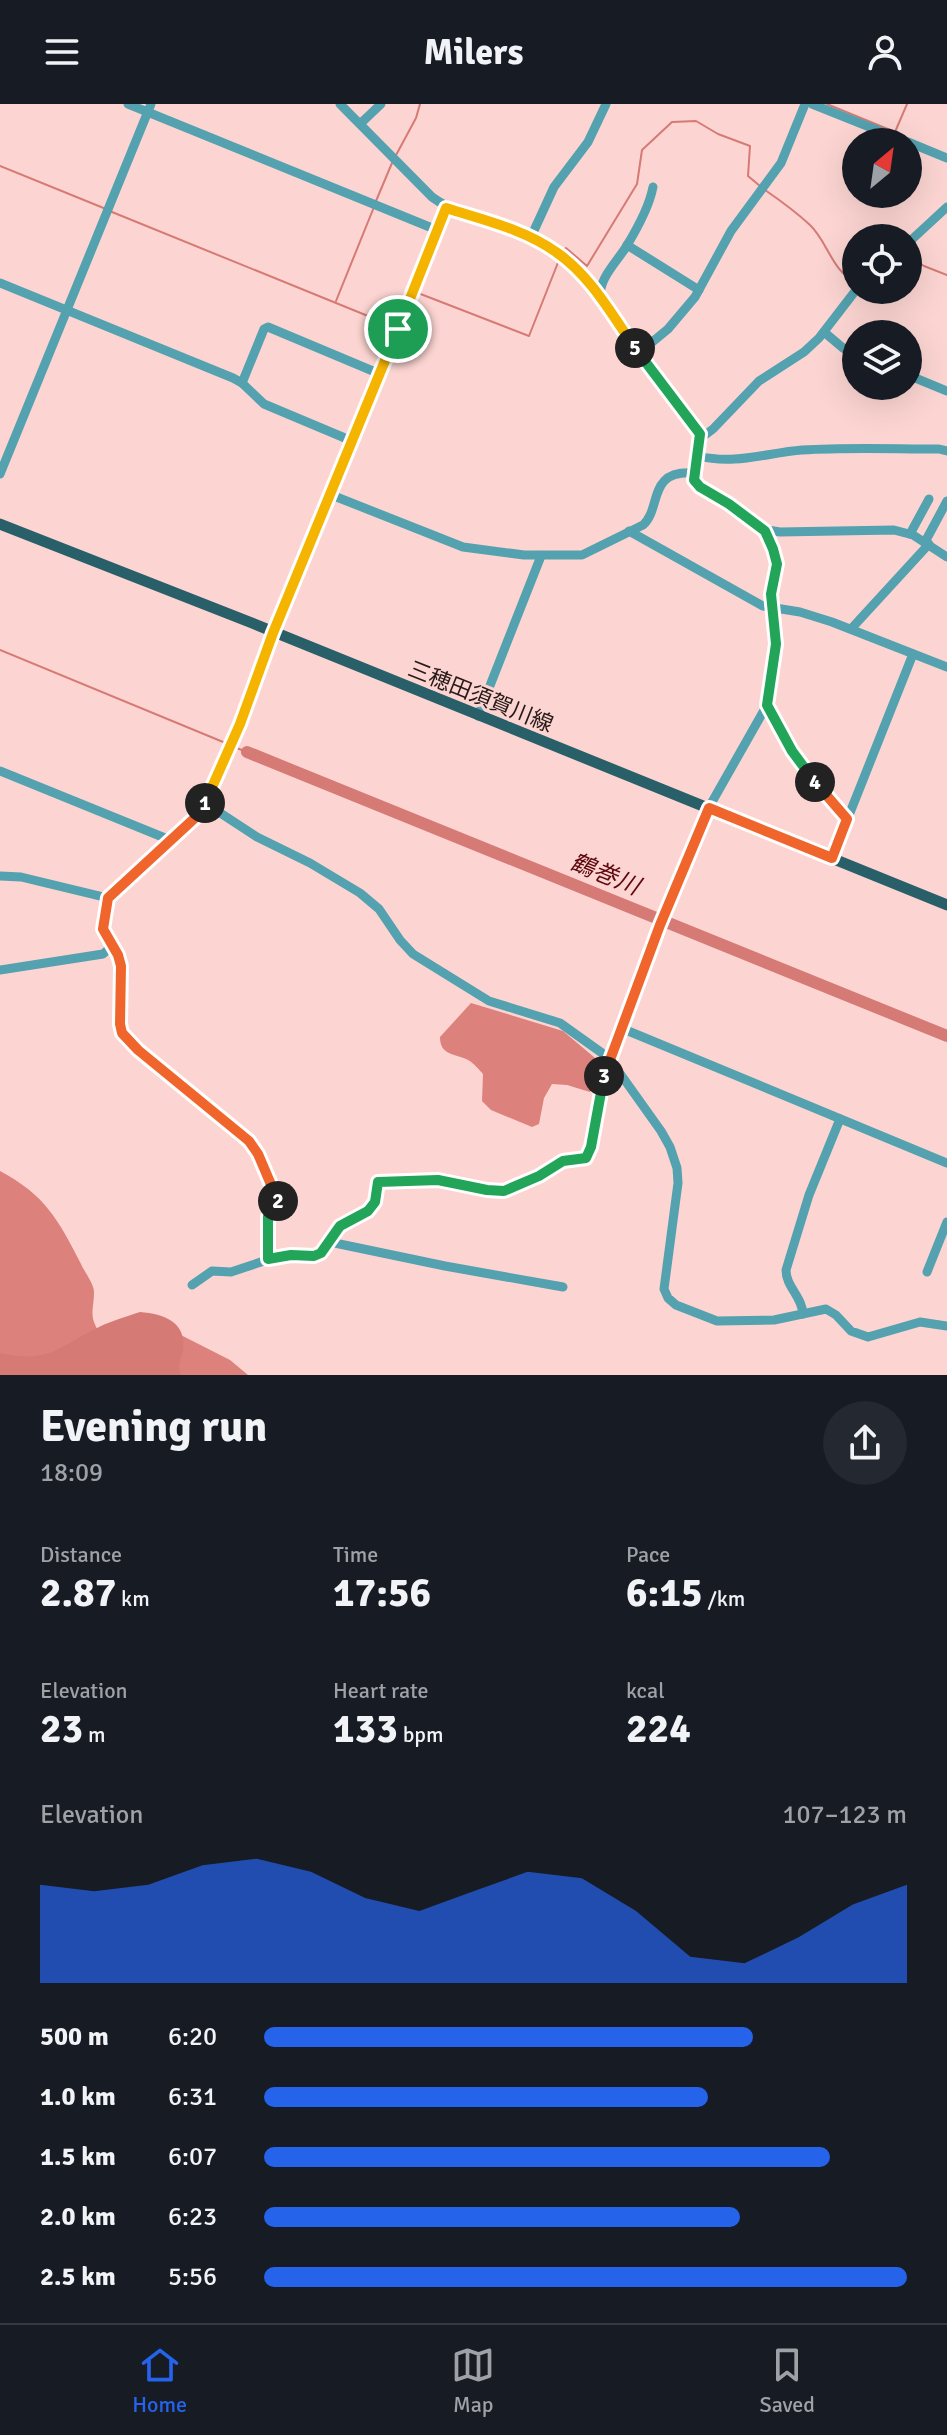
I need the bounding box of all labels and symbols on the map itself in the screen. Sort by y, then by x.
north arrow [842,128,922,208]
pin [364,295,432,363]
pin: 5 [615,328,655,368]
street label: 三穂田須賀川線 [404,655,557,738]
pin: 4 [795,762,835,802]
pin: 1 [185,783,225,823]
water label: 鶴巻川 [566,847,647,903]
pin: 3 [584,1056,624,1096]
pin: 2 [258,1181,298,1221]

